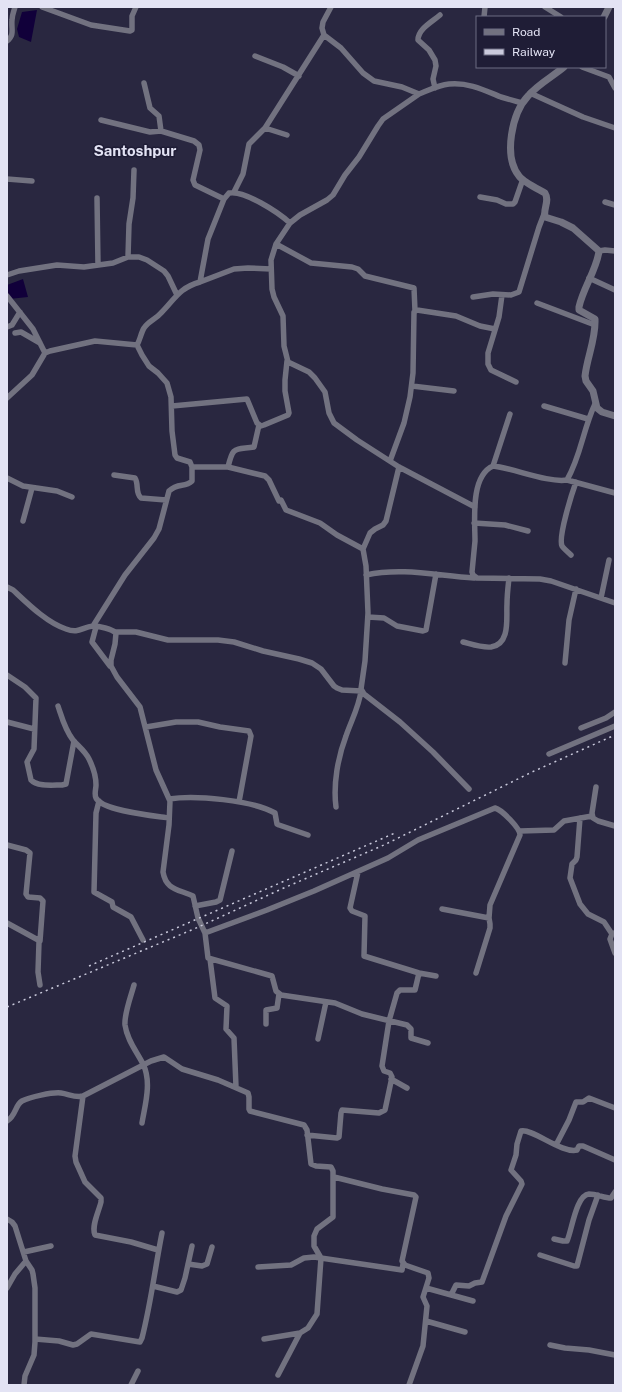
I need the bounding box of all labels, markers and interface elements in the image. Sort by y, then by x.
legend [476,16,606,68]
text: Road [512,25,540,39]
text: Railway [512,45,556,59]
district label: Santoshpur [94,142,177,159]

